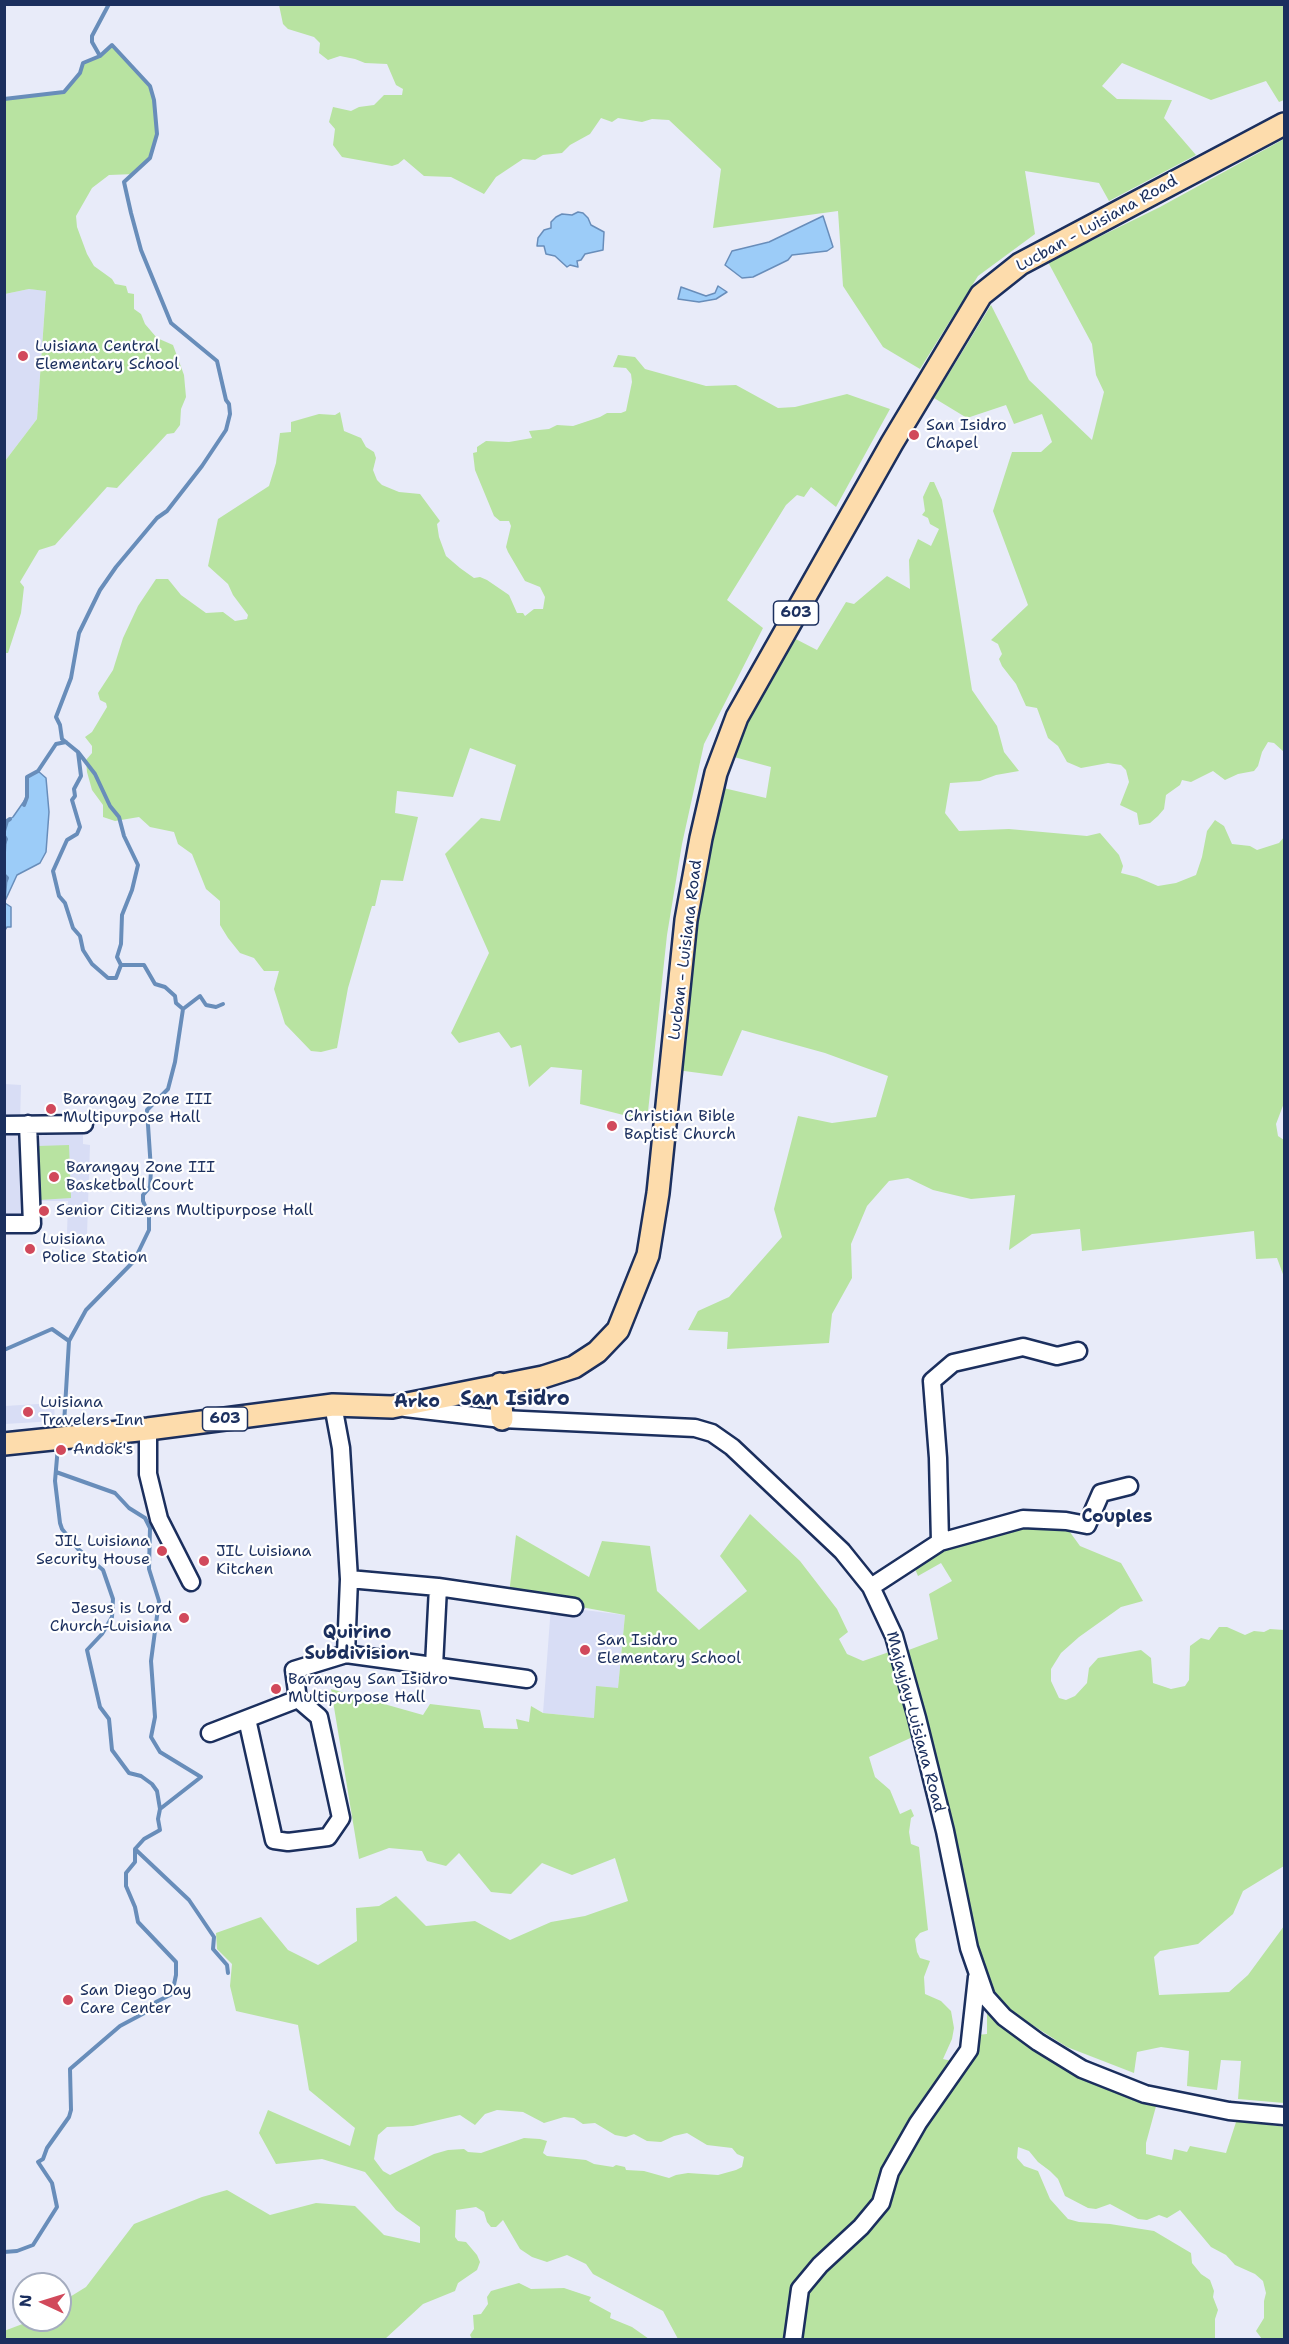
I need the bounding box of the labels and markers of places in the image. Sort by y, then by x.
place label: Luisiana Central Elementary School [35,337,179,375]
marker: Luisiana Central Elementary School [16,349,30,363]
place label: San Isidro Chapel [926,416,1007,454]
marker: San Isidro Chapel [907,428,921,442]
place label: Barangay Zone III Multipurpose Hall [63,1090,212,1128]
marker: Barangay Zone III Multipurpose Hall [44,1102,58,1116]
place label: Christian Bible Baptist Church [624,1107,736,1145]
marker: Christian Bible Baptist Church [605,1119,619,1133]
place label: Barangay Zone III Basketball Court [66,1158,215,1196]
marker: Barangay Zone III Basketball Court [47,1170,61,1184]
place label: Senior Citizens Multipurpose Hall [56,1201,313,1221]
marker: Senior Citizens Multipurpose Hall [37,1204,51,1218]
place label: Luisiana Police Station [42,1230,147,1268]
marker: Luisiana Police Station [23,1242,37,1256]
place label: Luisiana Travelers Inn [40,1393,143,1431]
marker: Luisiana Travelers Inn [21,1405,35,1419]
place label: Andok's [73,1440,133,1460]
marker: Andok's [54,1443,68,1457]
place label: JIL Luisiana Security House [36,1532,150,1570]
place label: JIL Luisiana Kitchen [216,1542,311,1580]
marker: JIL Luisiana Security House [155,1544,169,1558]
marker: JIL Luisiana Kitchen [197,1554,211,1568]
place label: Jesus is Lord Church-Luisiana [50,1599,172,1637]
marker: Jesus is Lord Church-Luisiana [177,1611,191,1625]
place label: San Isidro Elementary School [597,1631,741,1669]
marker: San Isidro Elementary School [578,1643,592,1657]
place label: Barangay San Isidro Multipurpose Hall [288,1670,448,1708]
marker: Barangay San Isidro Multipurpose Hall [269,1682,283,1696]
place label: San Diego Day Care Center [80,1981,192,2019]
marker: San Diego Day Care Center [61,1993,75,2007]

